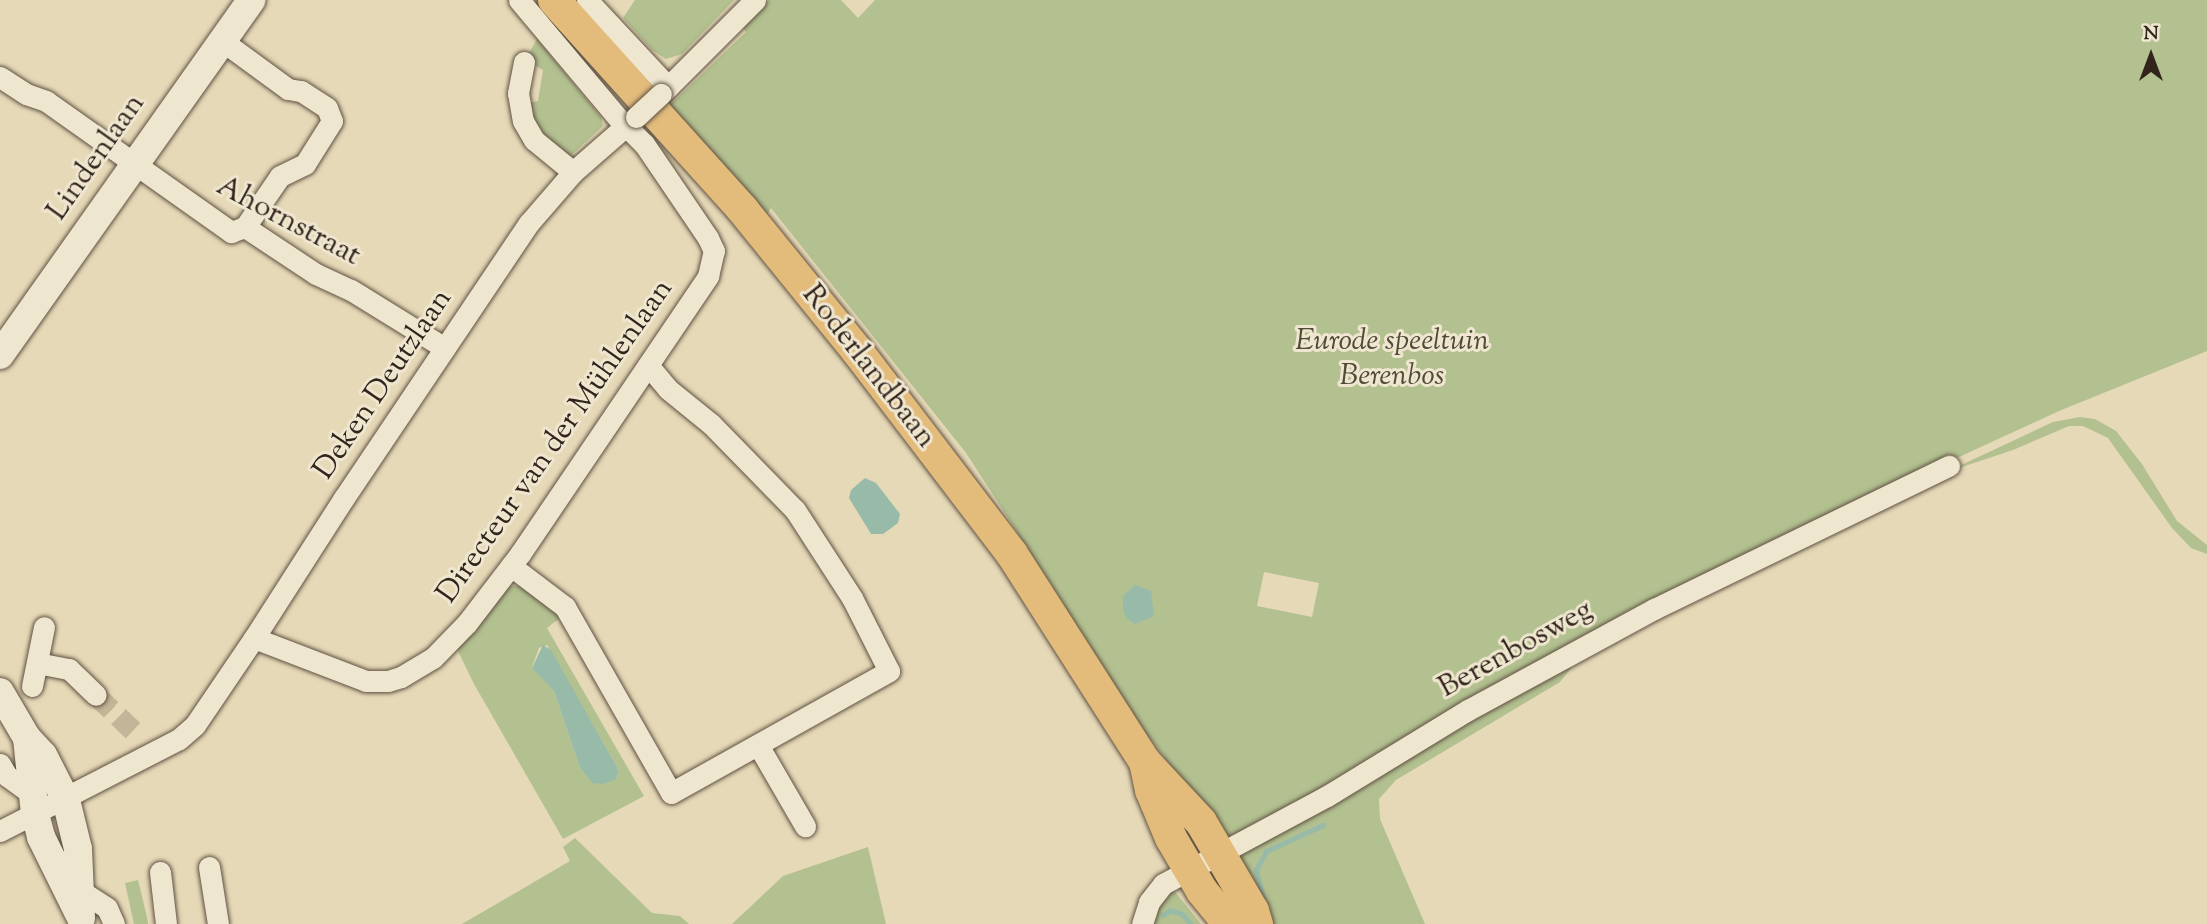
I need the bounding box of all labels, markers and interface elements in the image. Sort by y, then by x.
north arrow [2116,21,2186,91]
text: N [2143,21,2159,48]
street label: Lindenlaan [40,88,154,228]
street label: Ahornstraat [210,169,366,275]
street label: Directeur van der Mühlenlaan [430,273,682,611]
street label: Roderlandbaan [793,278,943,456]
street label: Deken Deutzlaan [307,283,461,487]
park label: Eurode speeltuin Berenbos [1295,324,1489,394]
street label: Berenbosweg [1433,593,1599,707]

